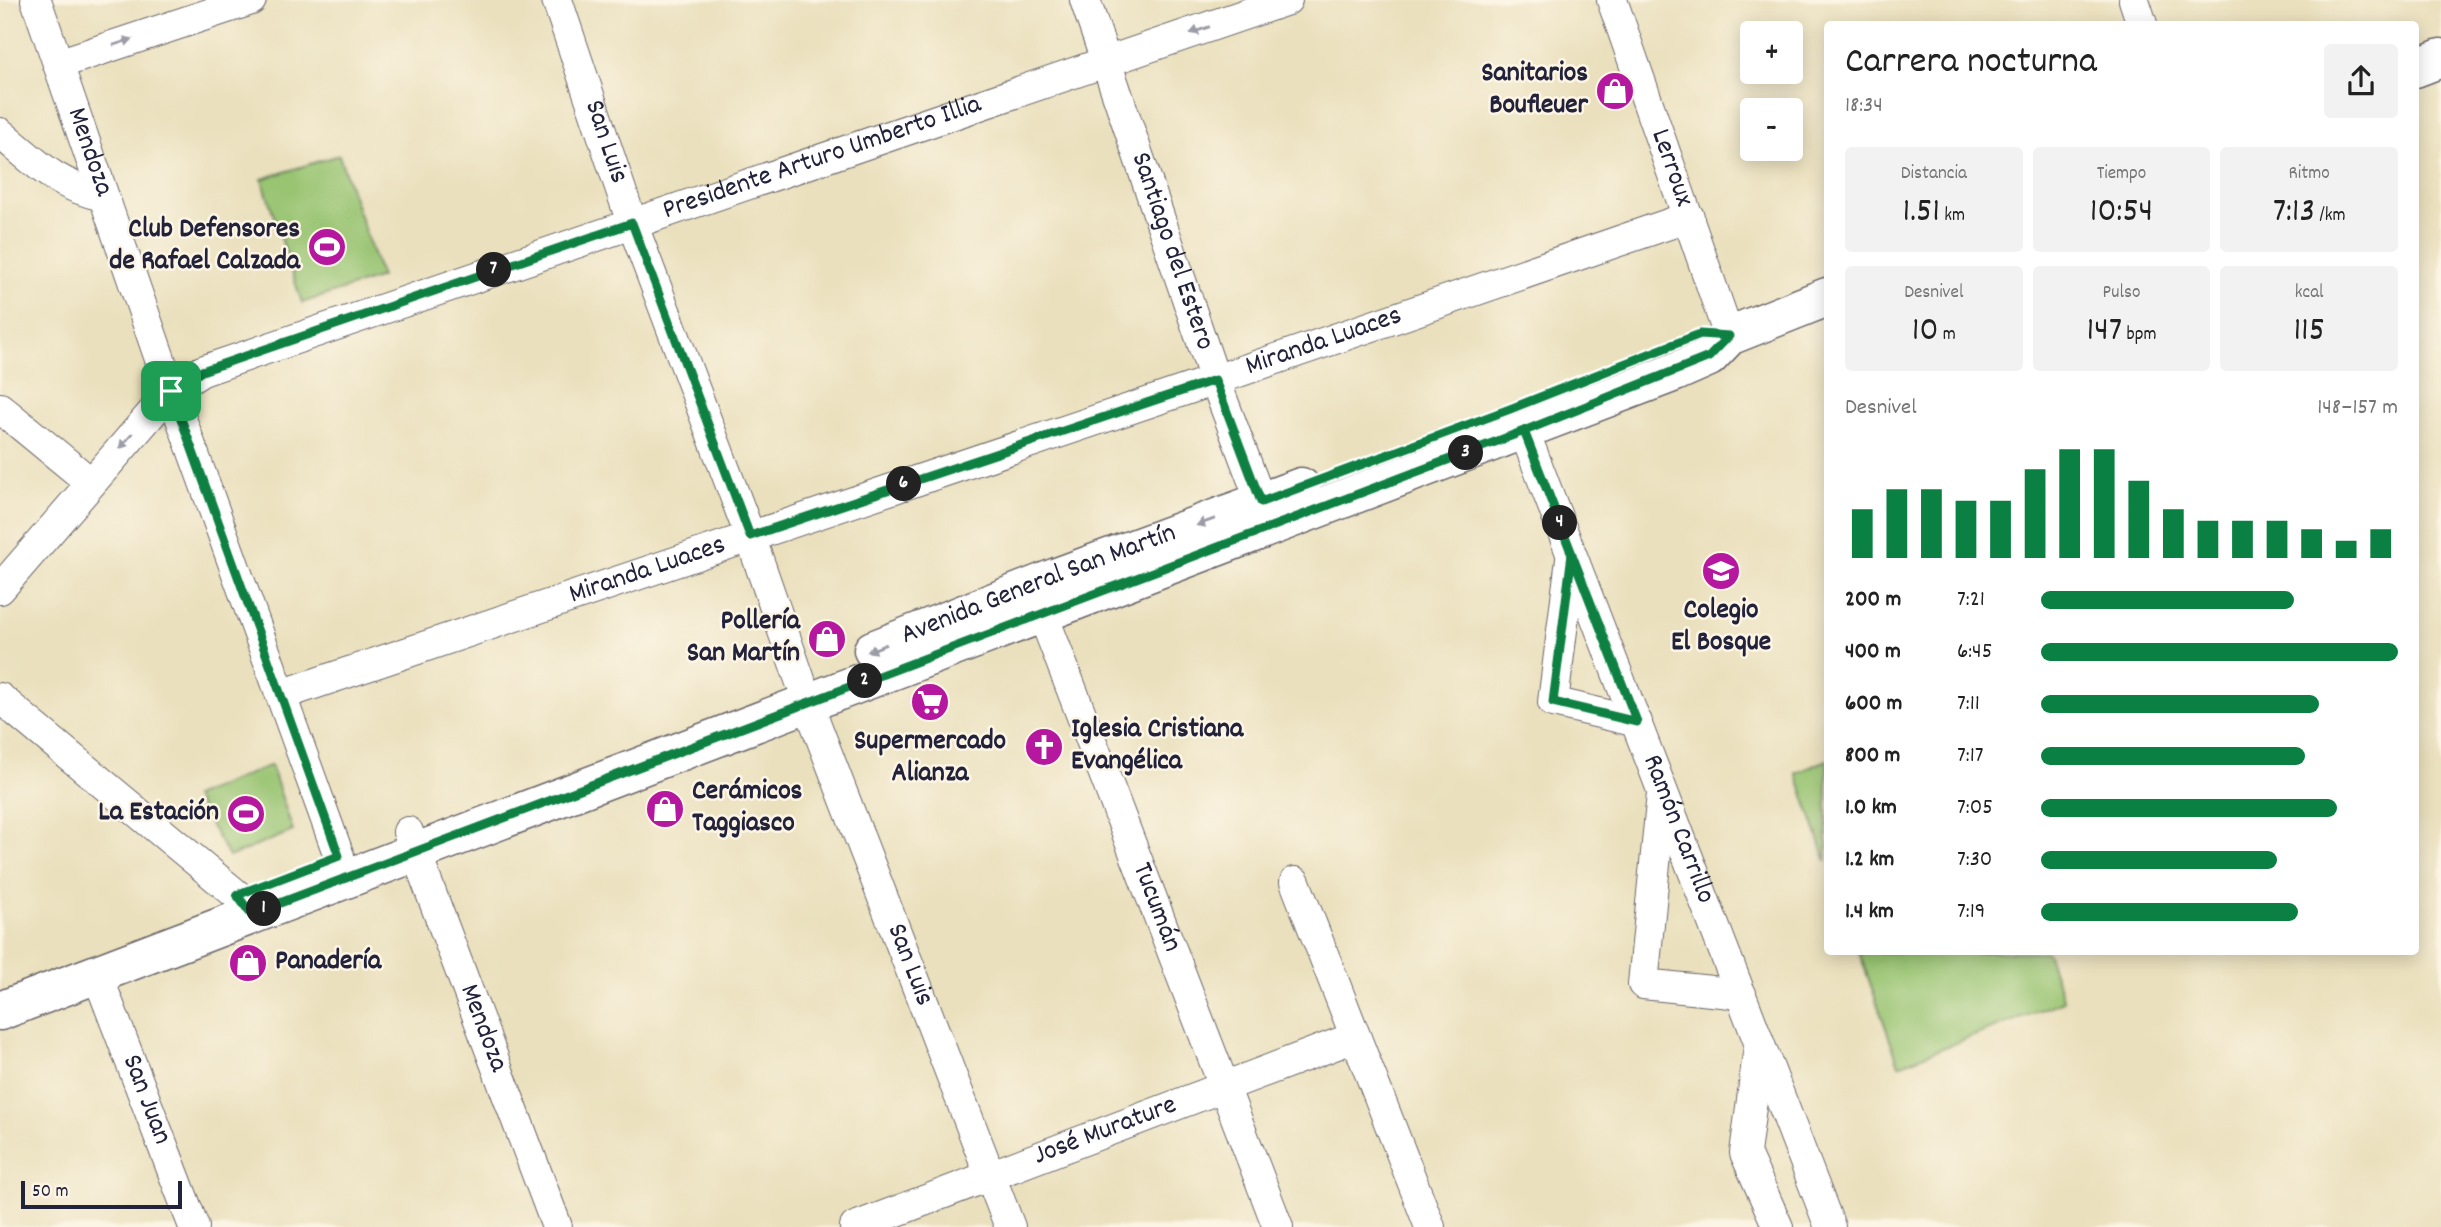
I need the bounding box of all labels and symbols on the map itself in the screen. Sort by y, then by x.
one-way arrow [1189,25,1210,36]
one-way arrow [112,36,133,47]
place label: Sanitarios Boufleuer [1481,55,1589,127]
shop icon: Sanitarios Boufleuer [1594,70,1636,112]
street label: Presidente Arturo Umberto Illia [658,86,988,232]
street label: San Luis [572,95,637,189]
street label: Mendoza [55,103,123,203]
street label: Lerroux [1639,124,1702,212]
street label: Santiago del Estero [1119,147,1223,356]
place label: Club Defensores de Rafael Calzada [109,211,301,283]
sports icon: Club Defensores de Rafael Calzada [306,226,348,268]
pin: 7 [476,252,512,288]
street label: Miranda Luaces [1241,297,1408,388]
pin [141,361,201,421]
one-way arrow [118,432,134,450]
pin: 3 [1448,435,1484,470]
pin: 6 [886,466,922,502]
pin: 4 [1542,505,1578,540]
street label: Avenida General San Martín [896,515,1182,657]
one-way arrow [1196,517,1217,528]
street label: Miranda Luaces [564,526,731,616]
school or university icon: Colegio El Bosque [1700,550,1742,592]
place label: Colegio El Bosque [1671,592,1771,664]
place label: Pollería San Martín [687,603,801,675]
shop icon: Pollería San Martín [806,618,848,660]
one-way arrow [867,643,888,654]
pin: 2 [848,664,882,698]
supermarket icon: Supermercado Alianza [909,681,951,723]
place label: Iglesia Cristiana Evangélica [1071,711,1244,783]
place label: Supermercado Alianza [854,723,1006,795]
church icon: Iglesia Cristiana Evangélica [1023,726,1065,768]
street label: Ramón Carrillo [1630,749,1724,910]
place label: Cerámicos Taggiasco [692,773,803,845]
shop icon: Cerámicos Taggiasco [644,788,686,830]
sports icon: La Estación [225,793,267,835]
place label: La Estación [98,794,219,834]
street label: Tucumán [1120,857,1191,958]
pin: 1 [246,892,282,926]
street label: San Luis [875,918,943,1012]
shop icon: Panadería [227,942,269,984]
place label: Panadería [275,943,382,983]
street label: Mendoza [447,979,517,1079]
street label: San Juan [110,1049,181,1151]
street label: José Murature [1028,1086,1183,1177]
scale bar [21,1178,182,1210]

